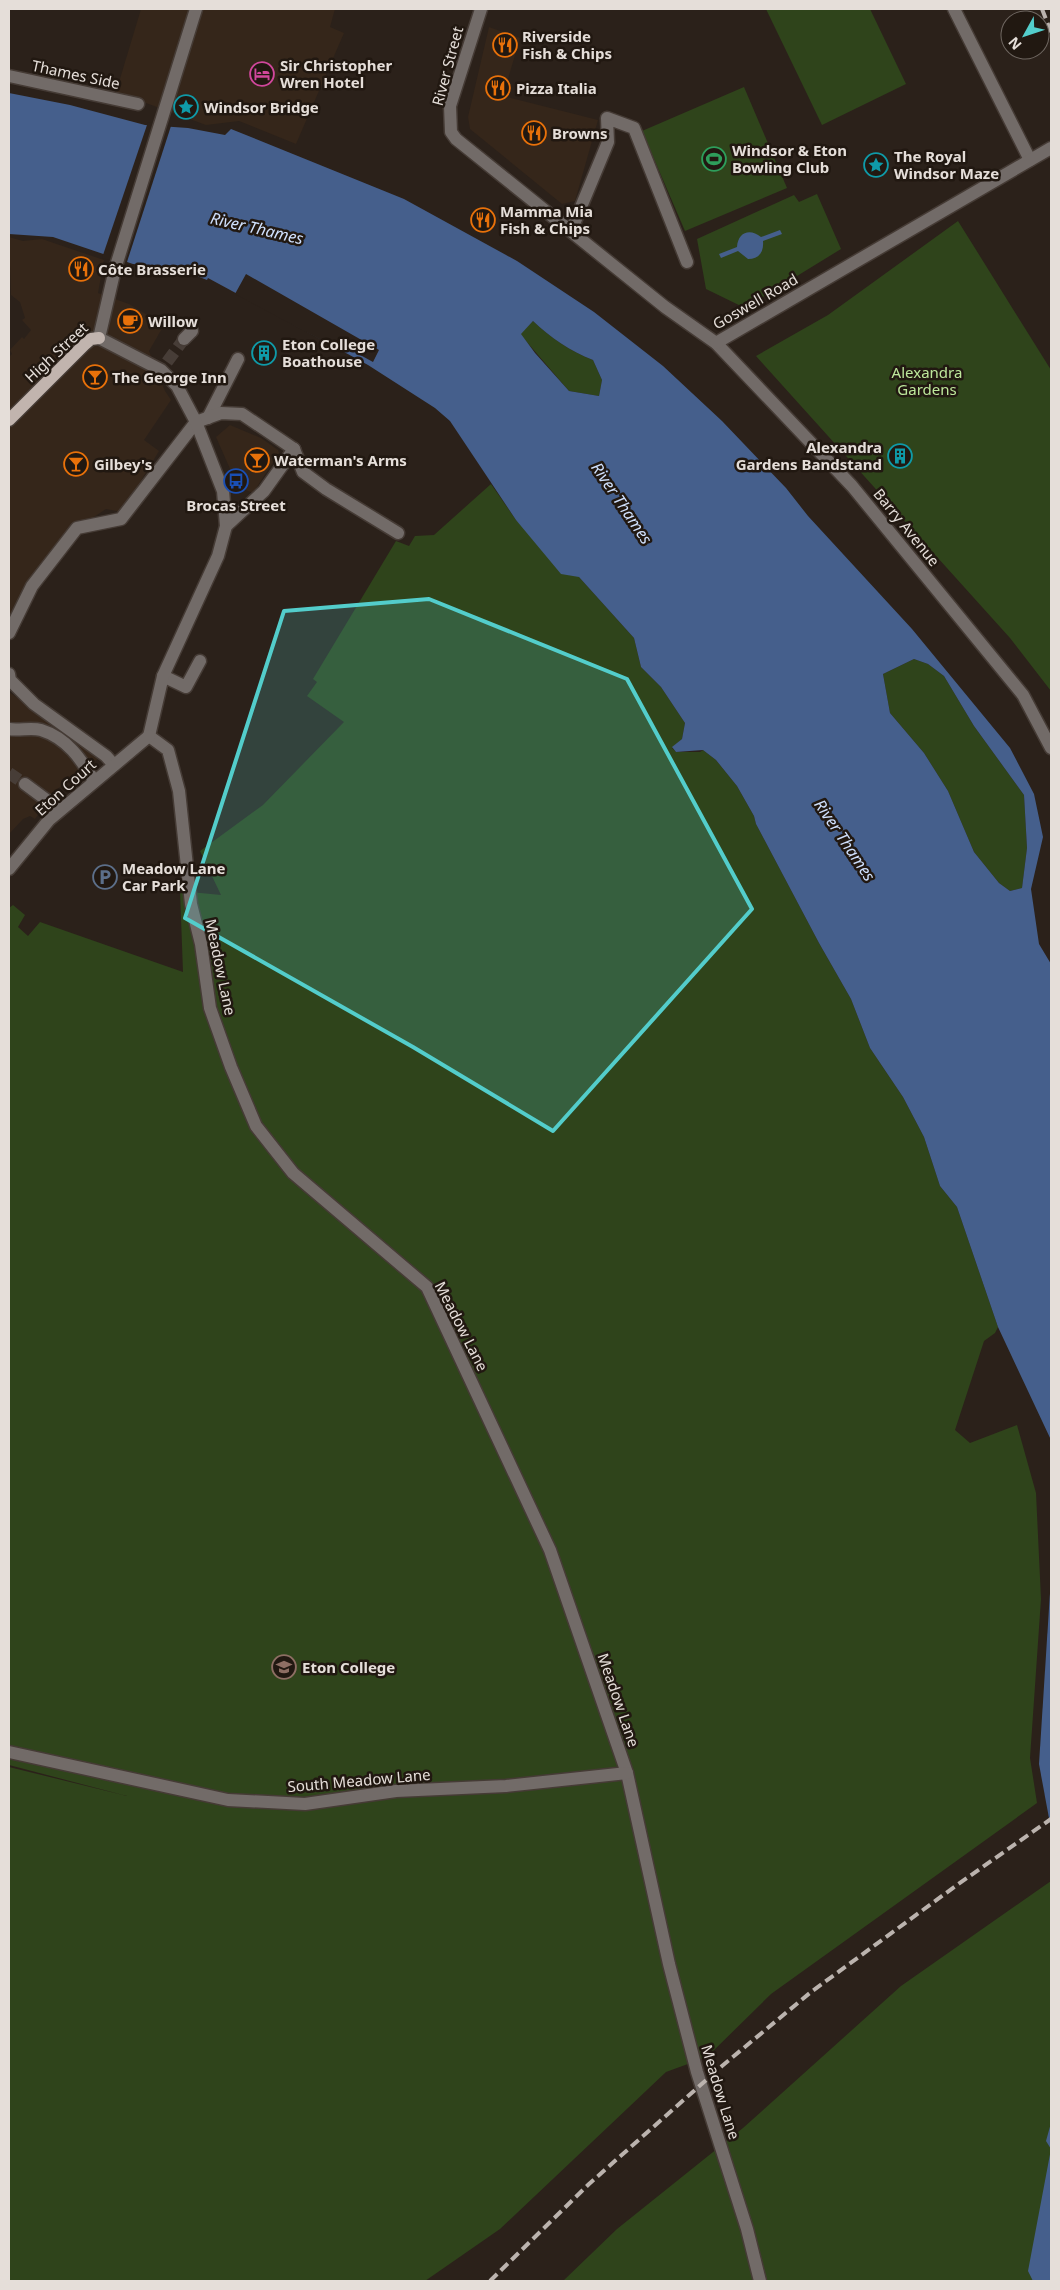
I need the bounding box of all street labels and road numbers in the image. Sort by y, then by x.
street label: River Street [427,24,467,108]
street label: Thames Side [30,55,122,93]
street label: Goswell Road [709,269,801,333]
street label: High Street [20,317,92,386]
street label: Barry Avenue [869,484,945,570]
street label: Eton Court [30,754,100,820]
street label: Meadow Lane [201,917,241,1017]
street label: Meadow Lane [431,1278,493,1374]
street label: Meadow Lane [594,1650,644,1750]
street label: South Meadow Lane [287,1764,431,1796]
street label: Meadow Lane [697,2042,745,2142]

